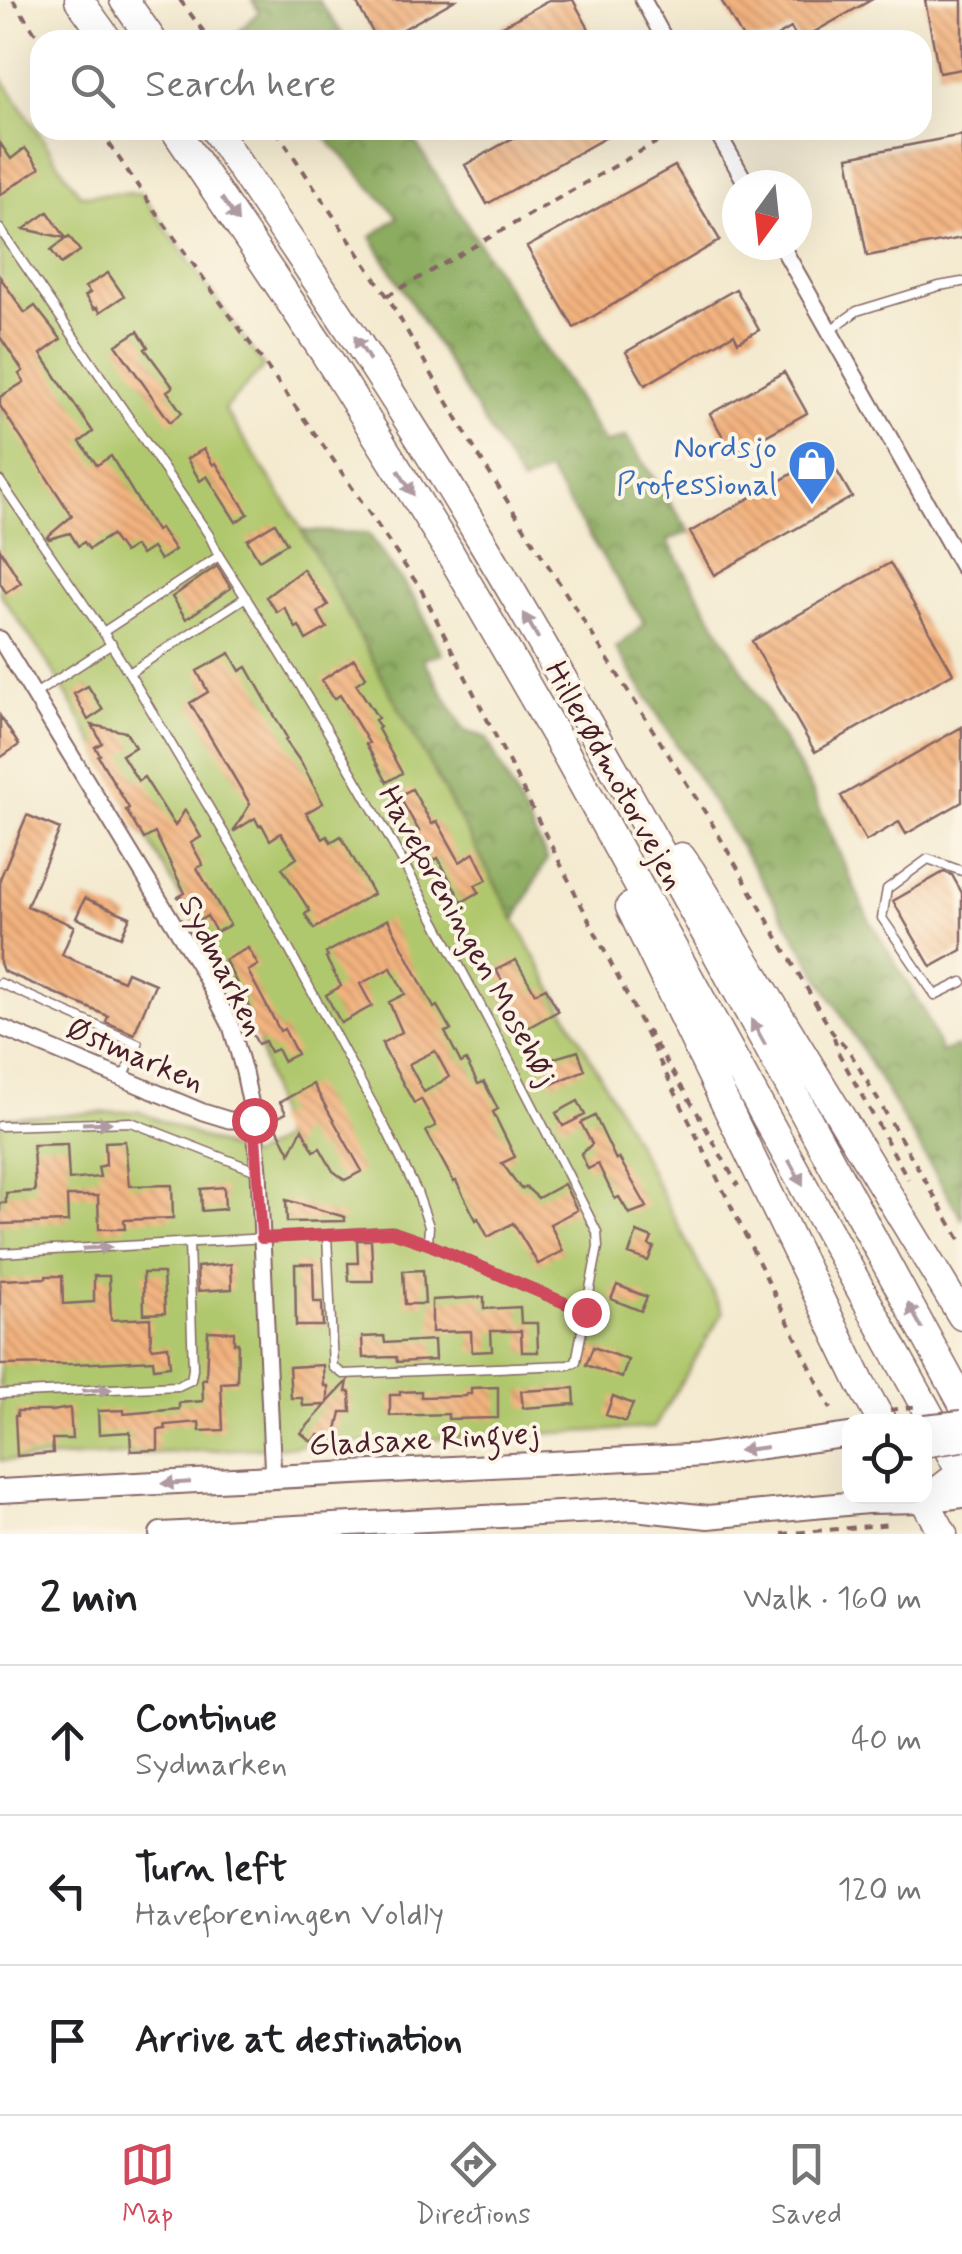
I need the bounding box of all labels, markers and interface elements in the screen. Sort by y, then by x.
search box [30,30,932,140]
icon: search [65,58,120,113]
text: Search here [145,61,336,110]
north arrow [722,170,812,260]
one-way arrow [220,197,239,224]
one-way arrow [354,334,371,362]
place label: Nordsjo Professional [616,427,777,506]
shop icon: Nordsjo Professional [786,438,838,506]
one-way arrow [397,469,415,497]
one-way arrow [523,612,540,640]
street label: Hillerødmotorvejen [534,654,695,898]
street label: Haveforeningen Mosehøj [365,778,567,1094]
street label: Sydmarken [168,889,275,1043]
street label: Østmarken [60,1008,210,1104]
one-way arrow [750,1017,767,1046]
route start [232,1098,278,1144]
one-way arrow [82,1115,114,1131]
one-way arrow [788,1158,805,1187]
one-way arrow [82,1240,114,1256]
route end [564,1290,610,1336]
one-way arrow [907,1302,924,1331]
one-way arrow [82,1381,114,1397]
street label: Gladsaxe Ringvej [308,1413,541,1470]
map controls [842,1414,932,1504]
button: locate [842,1414,932,1504]
one-way arrow [737,1441,768,1457]
one-way arrow [159,1475,191,1491]
text: 2 min [40,1572,139,1627]
text: Walk · 160 m [743,1578,922,1620]
text: Continue [135,1695,277,1744]
icon: ahead [40,1713,95,1768]
text: 40 m [851,1719,922,1761]
text: Sydmarken [135,1744,287,1786]
text: Turn left [135,1845,287,1894]
icon: left [40,1863,95,1918]
text: 120 m [837,1869,922,1911]
text: Haveforeningen Voldly [135,1894,444,1936]
icon: arrive [40,2013,95,2068]
text: Arrive at destination [135,2016,462,2065]
tab: Map [120,2137,175,2234]
tab: Directions [416,2137,531,2234]
tab: Saved [771,2137,842,2234]

